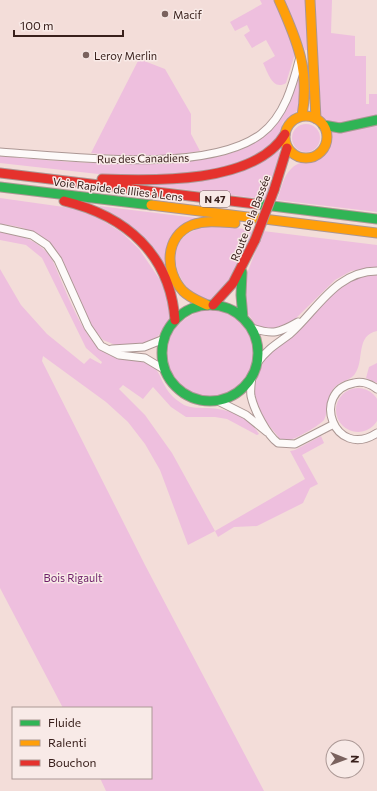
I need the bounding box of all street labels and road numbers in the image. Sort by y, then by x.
street label: Rue des Canadiens [97,151,189,165]
street label: Route de la Bassée [228,173,273,263]
street label: Voie Rapide de Illies à Lens [52,175,184,203]
road number: N 47 [200,191,230,207]

